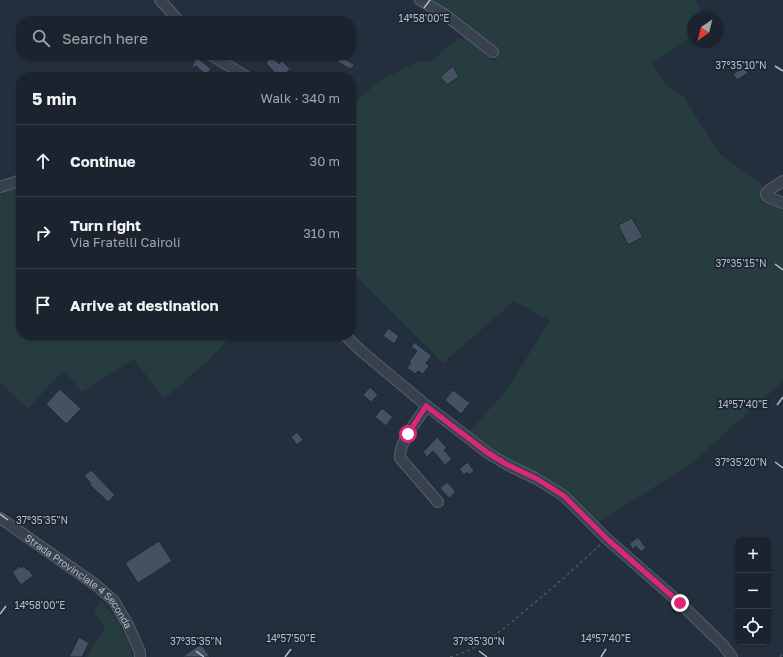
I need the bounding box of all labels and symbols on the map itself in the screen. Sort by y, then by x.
text: 14°58'00"E [399,12,449,24]
north arrow [687,12,723,48]
text: 37°35'10"N [715,59,767,71]
text: 37°35'15"N [715,257,767,269]
text: 14°57'40"E [718,398,768,410]
route start [399,425,417,443]
text: 37°35'20"N [715,456,767,468]
text: 37°35'35"N [16,514,68,526]
street label: Strada Provinciale 4 Seconda [23,531,135,630]
route end [671,594,689,612]
text: 14°58'00"E [15,599,65,611]
text: 14°57'50"E [266,632,316,644]
text: 14°57'40"E [581,632,631,644]
text: 37°35'35"N [170,635,222,647]
text: 37°35'30"N [453,635,505,647]

